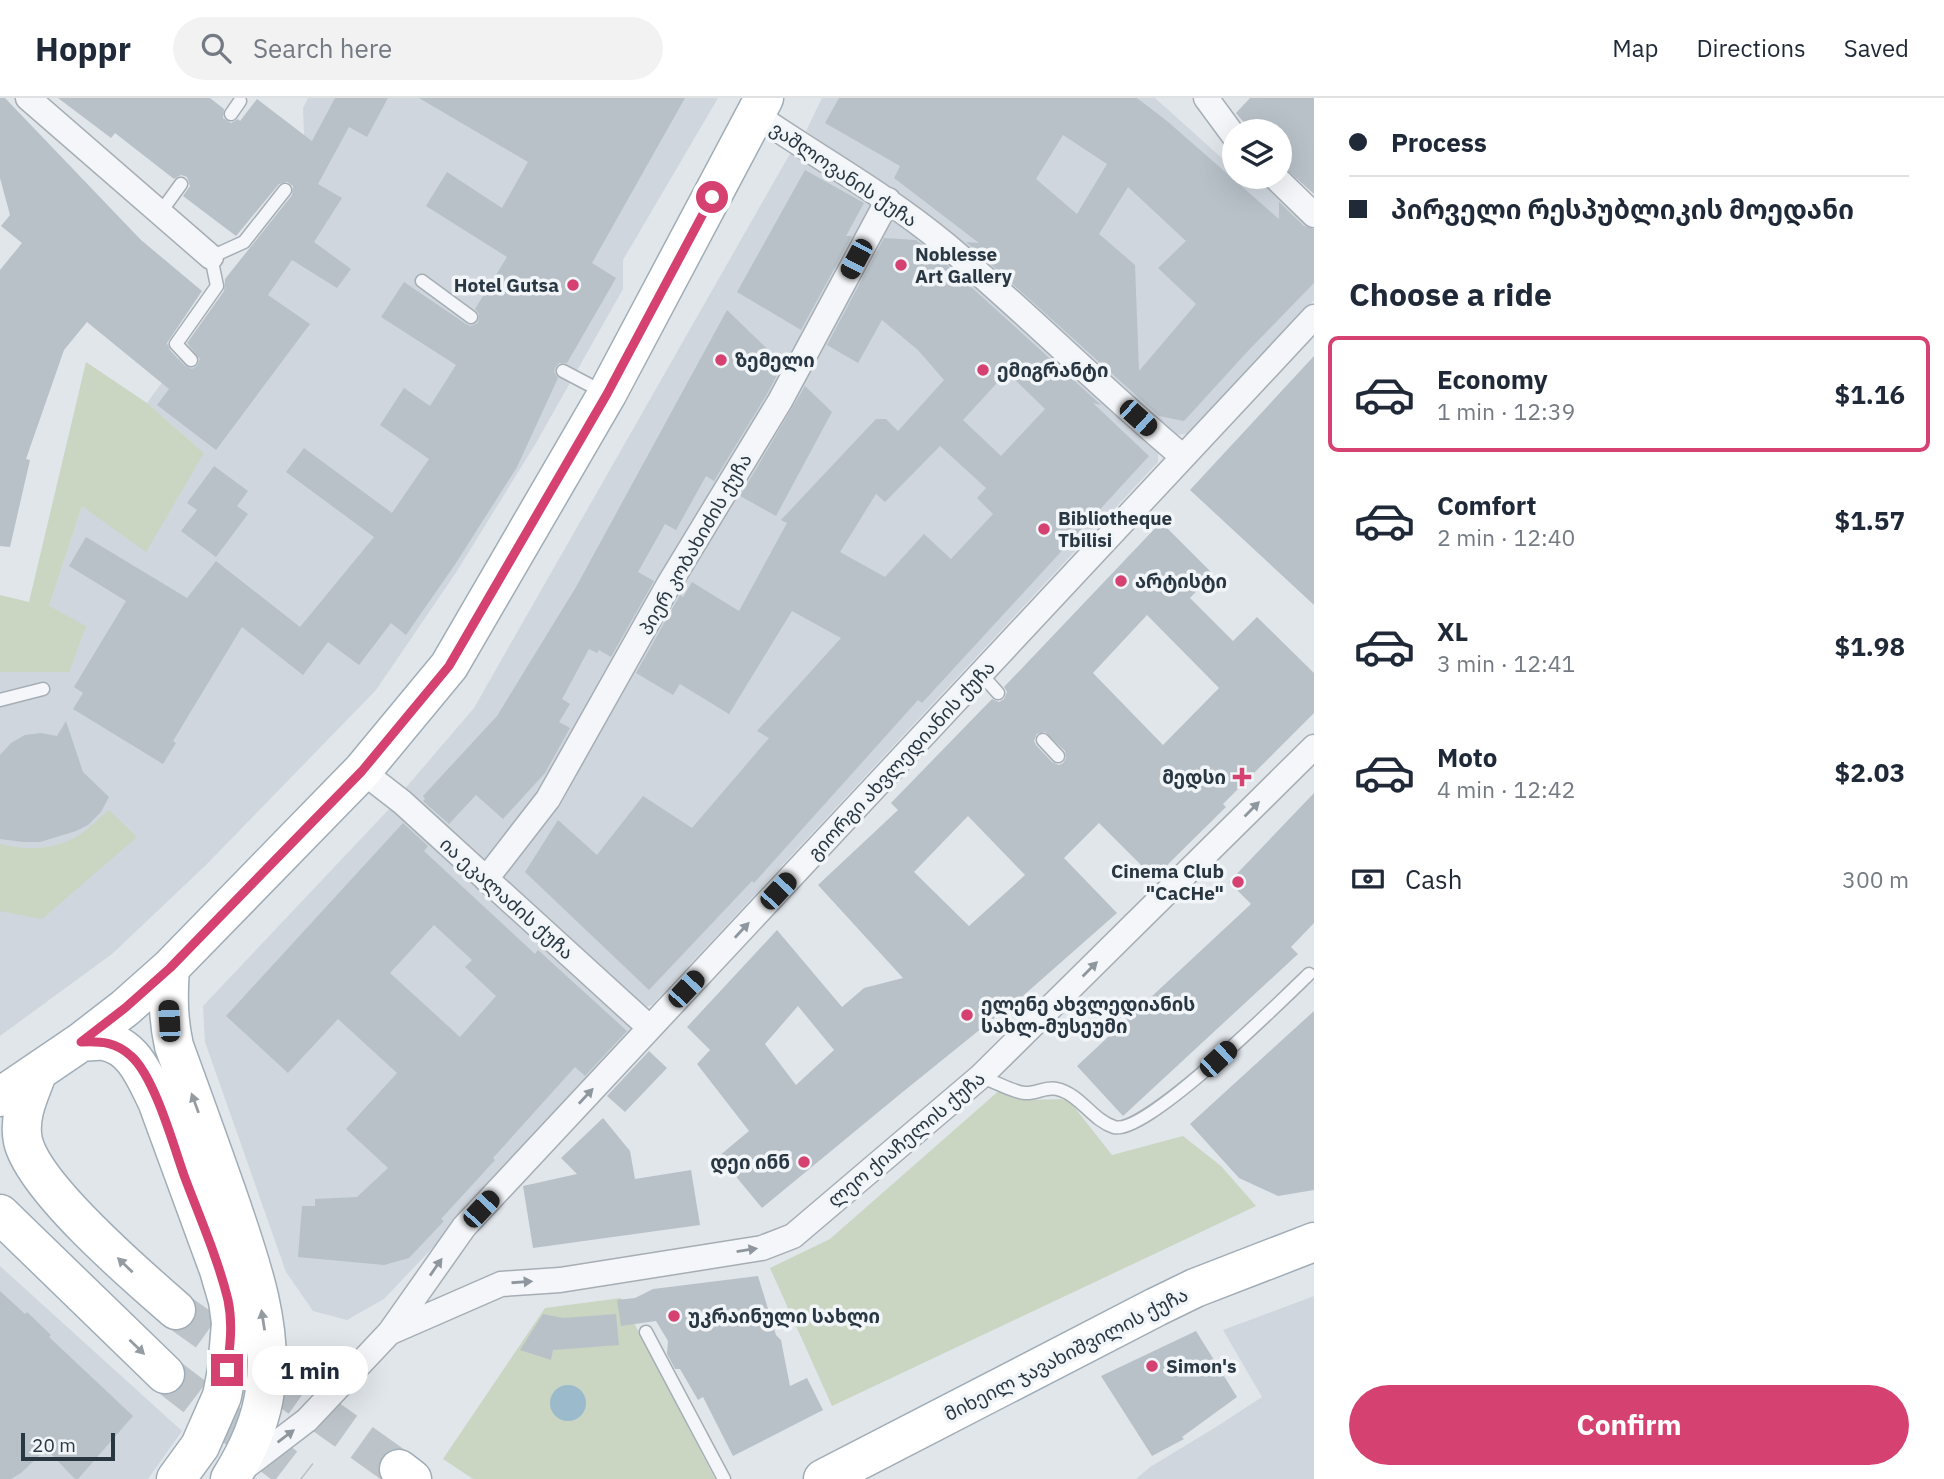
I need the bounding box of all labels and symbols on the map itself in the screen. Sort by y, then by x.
street label: ვაშლოვანის ქუჩა [765,116,922,233]
route start [696,181,728,213]
car [837,236,876,282]
place label: Noblesse Art Gallery [915,242,1013,288]
marker: Noblesse Art Gallery [893,257,909,273]
place label: Hotel Gutsa [454,273,559,297]
marker: Hotel Gutsa [565,277,581,293]
place label: ზემელი [735,348,815,372]
marker: ზემელი [713,352,729,368]
place label: ემიგრანტი [997,358,1108,382]
marker: ემიგრანტი [975,362,991,378]
car [1116,396,1161,440]
street label: პიერ კობახიძის ქუჩა [633,449,757,639]
place label: Bibliotheque Tbilisi [1058,506,1172,552]
marker: Bibliotheque Tbilisi [1036,521,1052,537]
place label: არტისტი [1135,569,1227,593]
marker: არტისტი [1113,573,1129,589]
street label: გიორგი ახვლედიანის ქუჩა [802,655,1000,865]
place label: მედსი [1162,765,1226,790]
marker: მედსი [1232,767,1252,787]
one-way arrow [1243,800,1260,817]
street label: ია ეკალაძის ქუჩა [434,832,579,965]
place label: Cinema Club "CaCHe" [1111,859,1224,905]
car [756,868,801,914]
marker: Cinema Club "CaCHe" [1230,874,1246,890]
one-way arrow [733,922,749,939]
one-way arrow [1081,961,1098,977]
car [664,966,709,1012]
place label: ელენე ახვლედიანის სახლ-მუსეუმი [981,992,1195,1038]
car [158,999,181,1043]
marker: ელენე ახვლედიანის სახლ-მუსეუმი [959,1007,975,1023]
car [1196,1037,1241,1081]
street label: ლეო ქიაჩელის ქუჩა [822,1066,990,1213]
one-way arrow [578,1087,594,1105]
one-way arrow [189,1093,200,1114]
place label: დეი ინნ [710,1150,790,1175]
marker: დეი ინნ [796,1154,812,1170]
car [459,1186,504,1232]
one-way arrow [736,1244,758,1255]
one-way arrow [118,1257,134,1274]
one-way arrow [429,1258,443,1276]
one-way arrow [511,1276,533,1287]
street label: მიხეილ ჯავახიშვილის ქუჩა [940,1282,1192,1427]
place label: უკრაინული სახლი [688,1304,880,1328]
marker: უკრაინული სახლი [666,1308,682,1324]
one-way arrow [257,1309,268,1331]
one-way arrow [128,1338,145,1355]
callout: 1 min [252,1346,367,1394]
route end [211,1354,243,1386]
place label: Simon's [1166,1354,1237,1378]
marker: Simon's [1144,1358,1160,1374]
one-way arrow [277,1429,295,1443]
scale bar [21,1430,116,1462]

